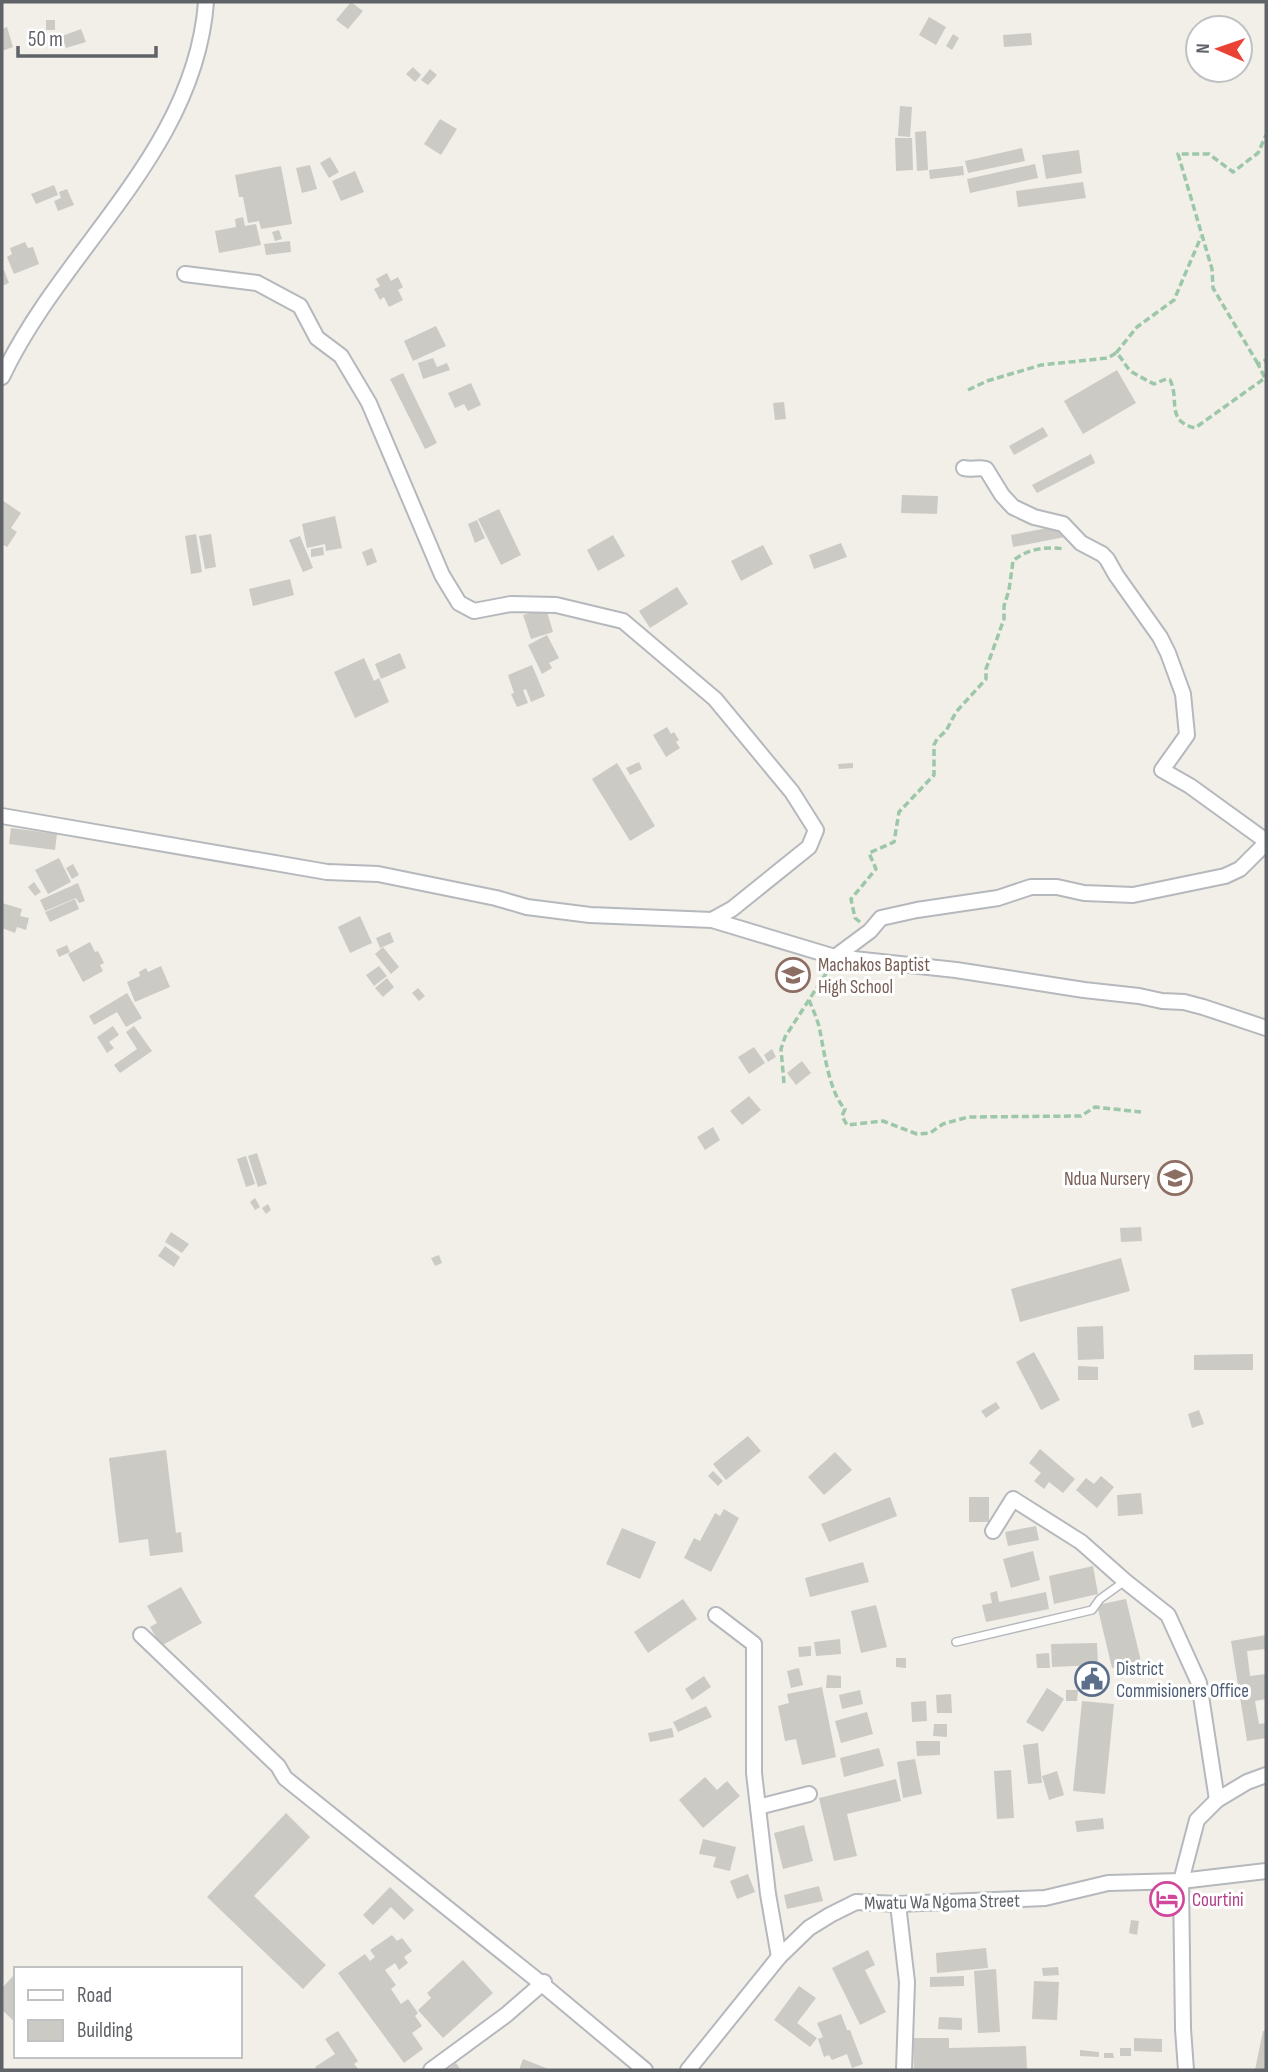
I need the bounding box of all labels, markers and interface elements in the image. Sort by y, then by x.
scale bar [18,14,156,58]
north arrow [1184,14,1254,84]
text: 50 m [28,27,63,52]
text: N [1192,43,1215,54]
place label: Machakos Baptist High School [818,954,930,999]
school or university icon: Machakos Baptist High School [774,956,812,994]
school or university icon: Ndua Nursery [1156,1159,1194,1197]
place label: Ndua Nursery [1064,1168,1151,1191]
place label: District Commisioners Office [1116,1658,1249,1703]
public building icon: District Commisioners Office [1073,1660,1111,1698]
hotel icon: Courtini [1148,1880,1186,1918]
place label: Courtini [1192,1889,1244,1912]
street label: Mwatu Wa Ngoma Street [864,1890,1020,1915]
legend [14,1967,242,2058]
text: Road [77,1983,112,2008]
text: Building [77,2018,133,2043]

